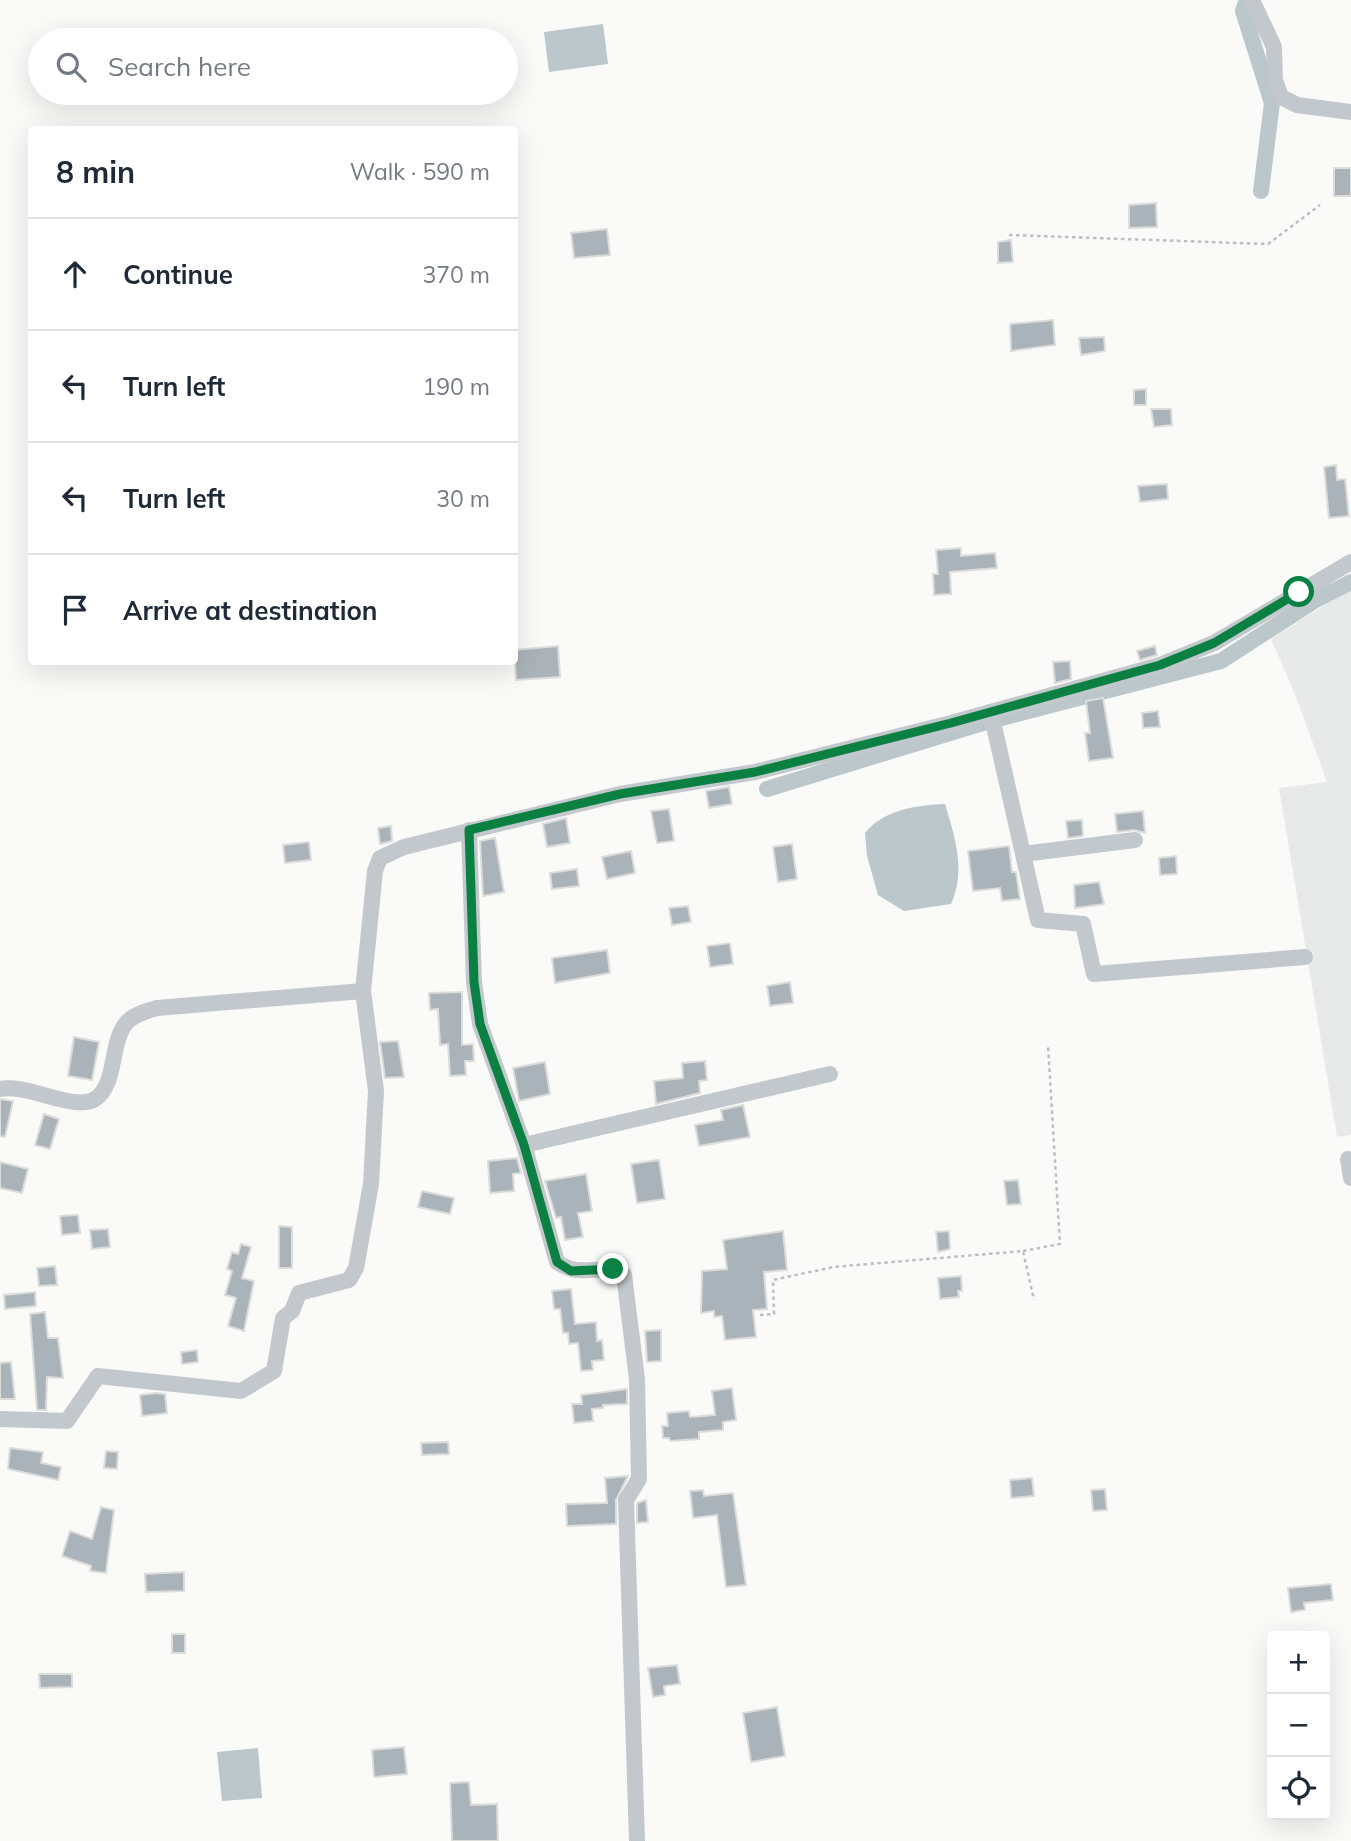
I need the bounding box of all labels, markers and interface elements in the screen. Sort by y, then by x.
search box [28,28,518,105]
icon: search [52,48,90,86]
text: Search here [108,50,251,83]
text: 8 min [56,153,135,191]
text: Walk · 590 m [350,157,490,186]
icon: ahead [56,255,94,293]
text: Continue [123,258,233,291]
text: 370 m [422,260,490,289]
icon: left [56,367,94,405]
text: Turn left [123,370,225,403]
text: 190 m [422,372,490,401]
icon: left [56,479,94,517]
text: Turn left [123,482,225,515]
text: 30 m [436,484,490,513]
route start [1283,576,1314,607]
icon: arrive [56,591,94,629]
text: Arrive at destination [123,594,378,627]
route end [597,1253,628,1284]
map controls [1267,1631,1330,1820]
button: + [1267,1631,1330,1694]
button: − [1267,1694,1330,1757]
button: locate [1267,1757,1330,1820]

